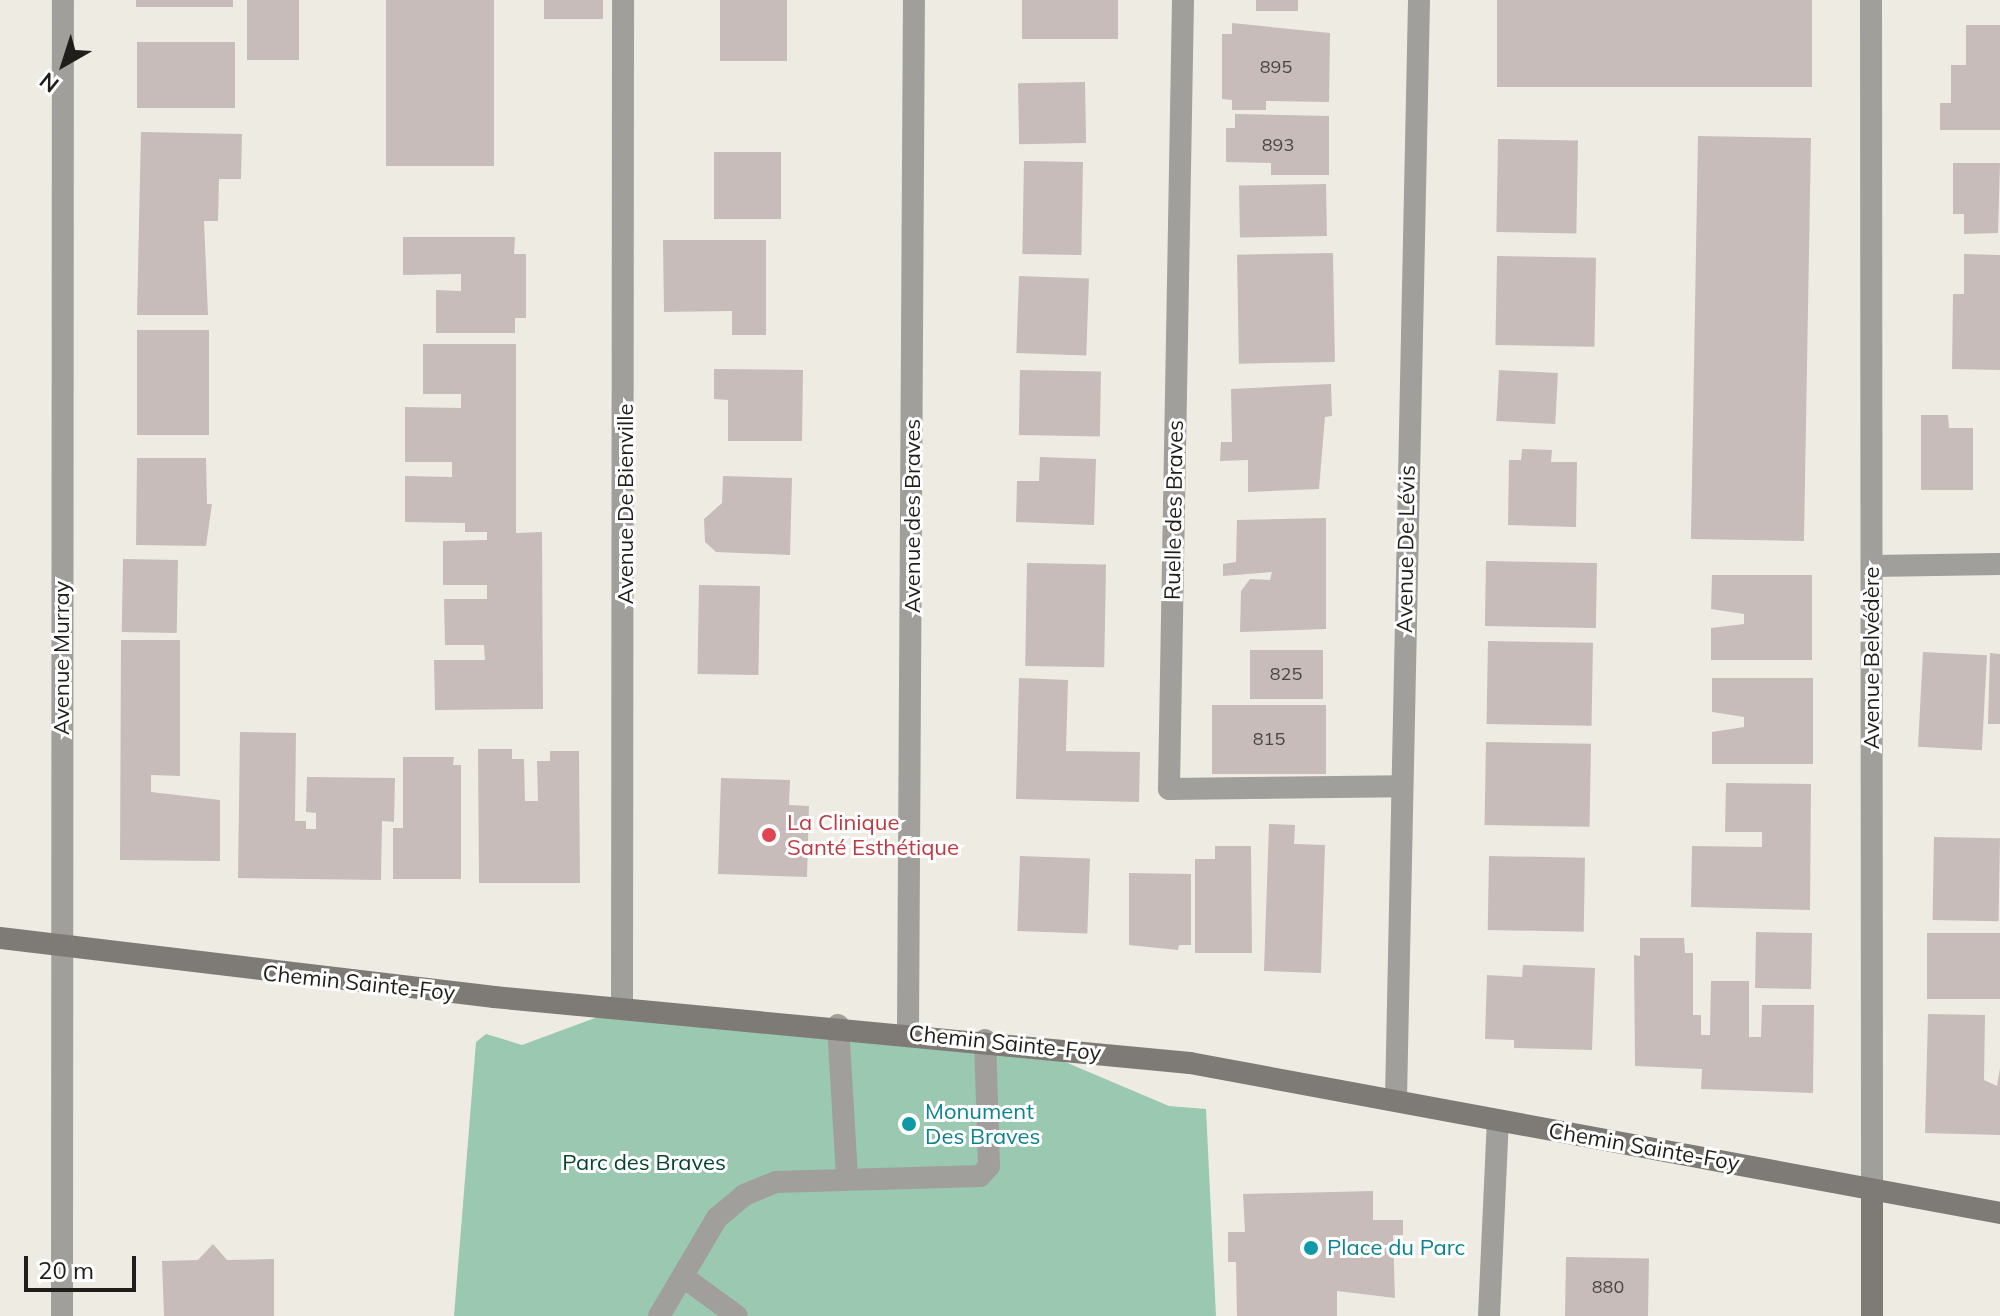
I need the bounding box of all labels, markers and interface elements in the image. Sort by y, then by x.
north arrow [24,24,104,104]
house number: 895 [1260,56,1292,78]
text: N [34,67,64,99]
house number: 893 [1262,134,1294,156]
street label: Avenue De Bienville [613,404,639,604]
street label: Avenue des Braves [900,419,926,613]
street label: Ruelle des Braves [1159,420,1189,600]
street label: Avenue De Lévis [1391,465,1421,633]
street label: Avenue Belvédère [1859,566,1885,750]
street label: Avenue Murray [49,581,75,735]
house number: 825 [1270,663,1302,685]
house number: 815 [1253,728,1285,750]
place label: La Clinique Santé Esthétique [787,809,959,860]
marker: La Clinique Santé Esthétique [758,824,780,846]
street label: Chemin Sainte-Foy [261,960,457,1006]
street label: Chemin Sainte-Foy [907,1020,1103,1066]
place label: Monument Des Braves [925,1098,1040,1150]
marker: Monument Des Braves [900,1115,918,1133]
street label: Chemin Sainte-Foy [1546,1117,1742,1177]
park label: Parc des Braves [562,1150,726,1176]
place label: Place du Parc [1327,1235,1466,1261]
marker: Place du Parc [1302,1239,1320,1257]
scale bar [28,1240,140,1290]
text: 20 m [38,1255,94,1285]
house number: 880 [1592,1276,1624,1298]

